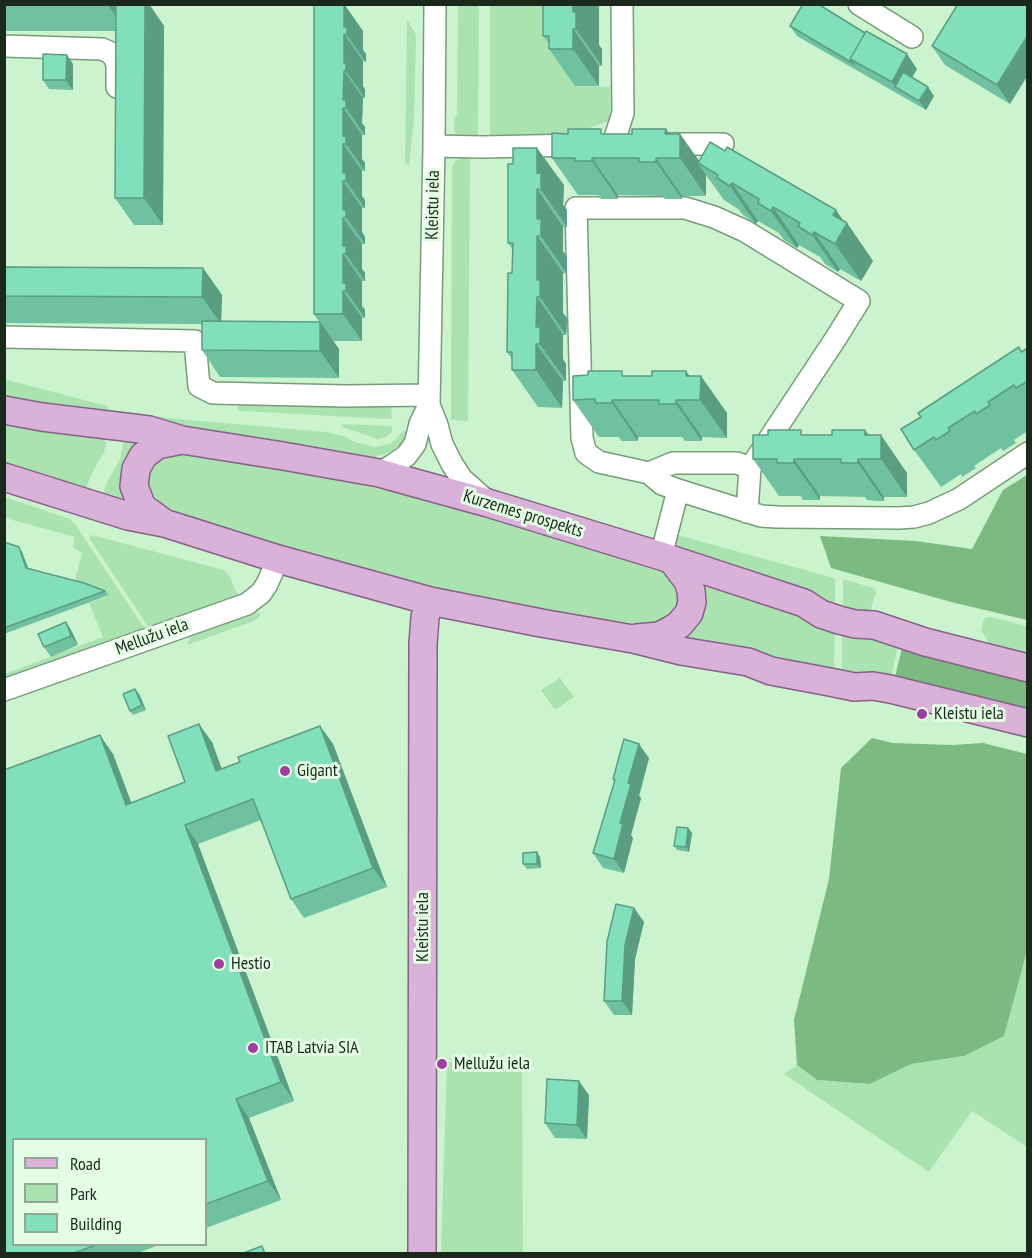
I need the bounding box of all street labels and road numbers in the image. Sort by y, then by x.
street label: Kleistu iela [422,170,444,240]
street label: Kurzemes prospekts [461,486,585,542]
street label: Mellužu iela [113,614,191,660]
street label: Kleistu iela [412,892,434,962]

